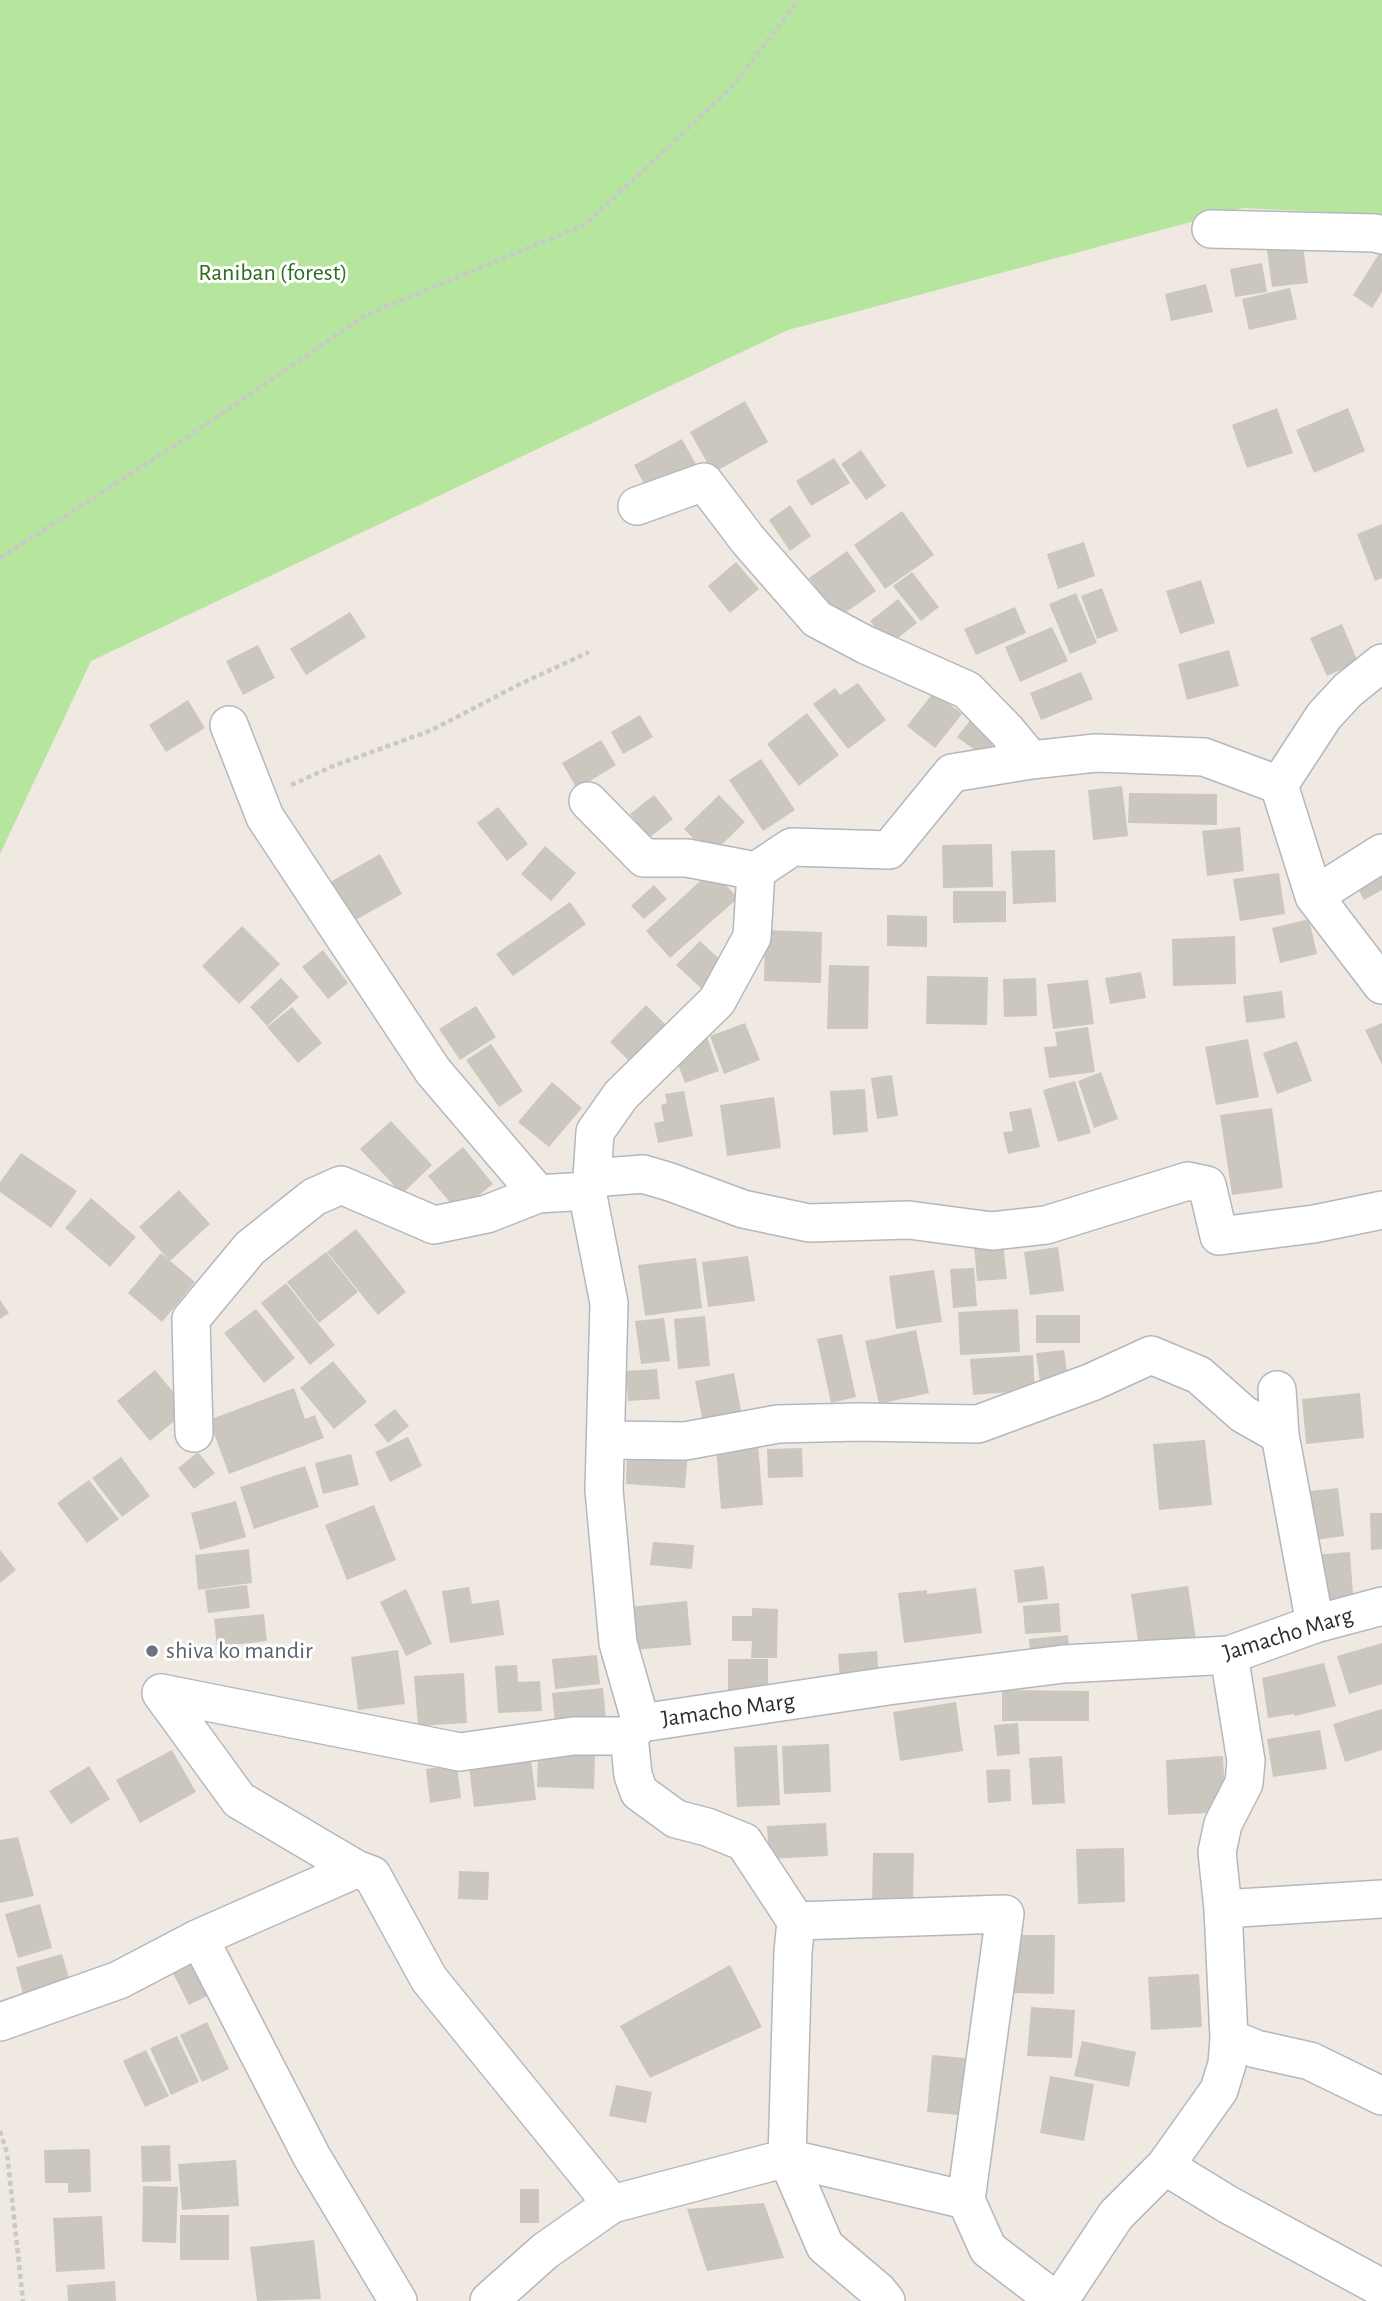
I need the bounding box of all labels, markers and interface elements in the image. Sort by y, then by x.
park label: Raniban (forest) [198,259,348,287]
street label: Jamacho Marg [1219,1601,1357,1667]
place label: shiva ko mandir [166,1637,313,1665]
marker: shiva ko mandir [144,1643,160,1659]
street label: Jamacho Marg [659,1686,797,1734]

